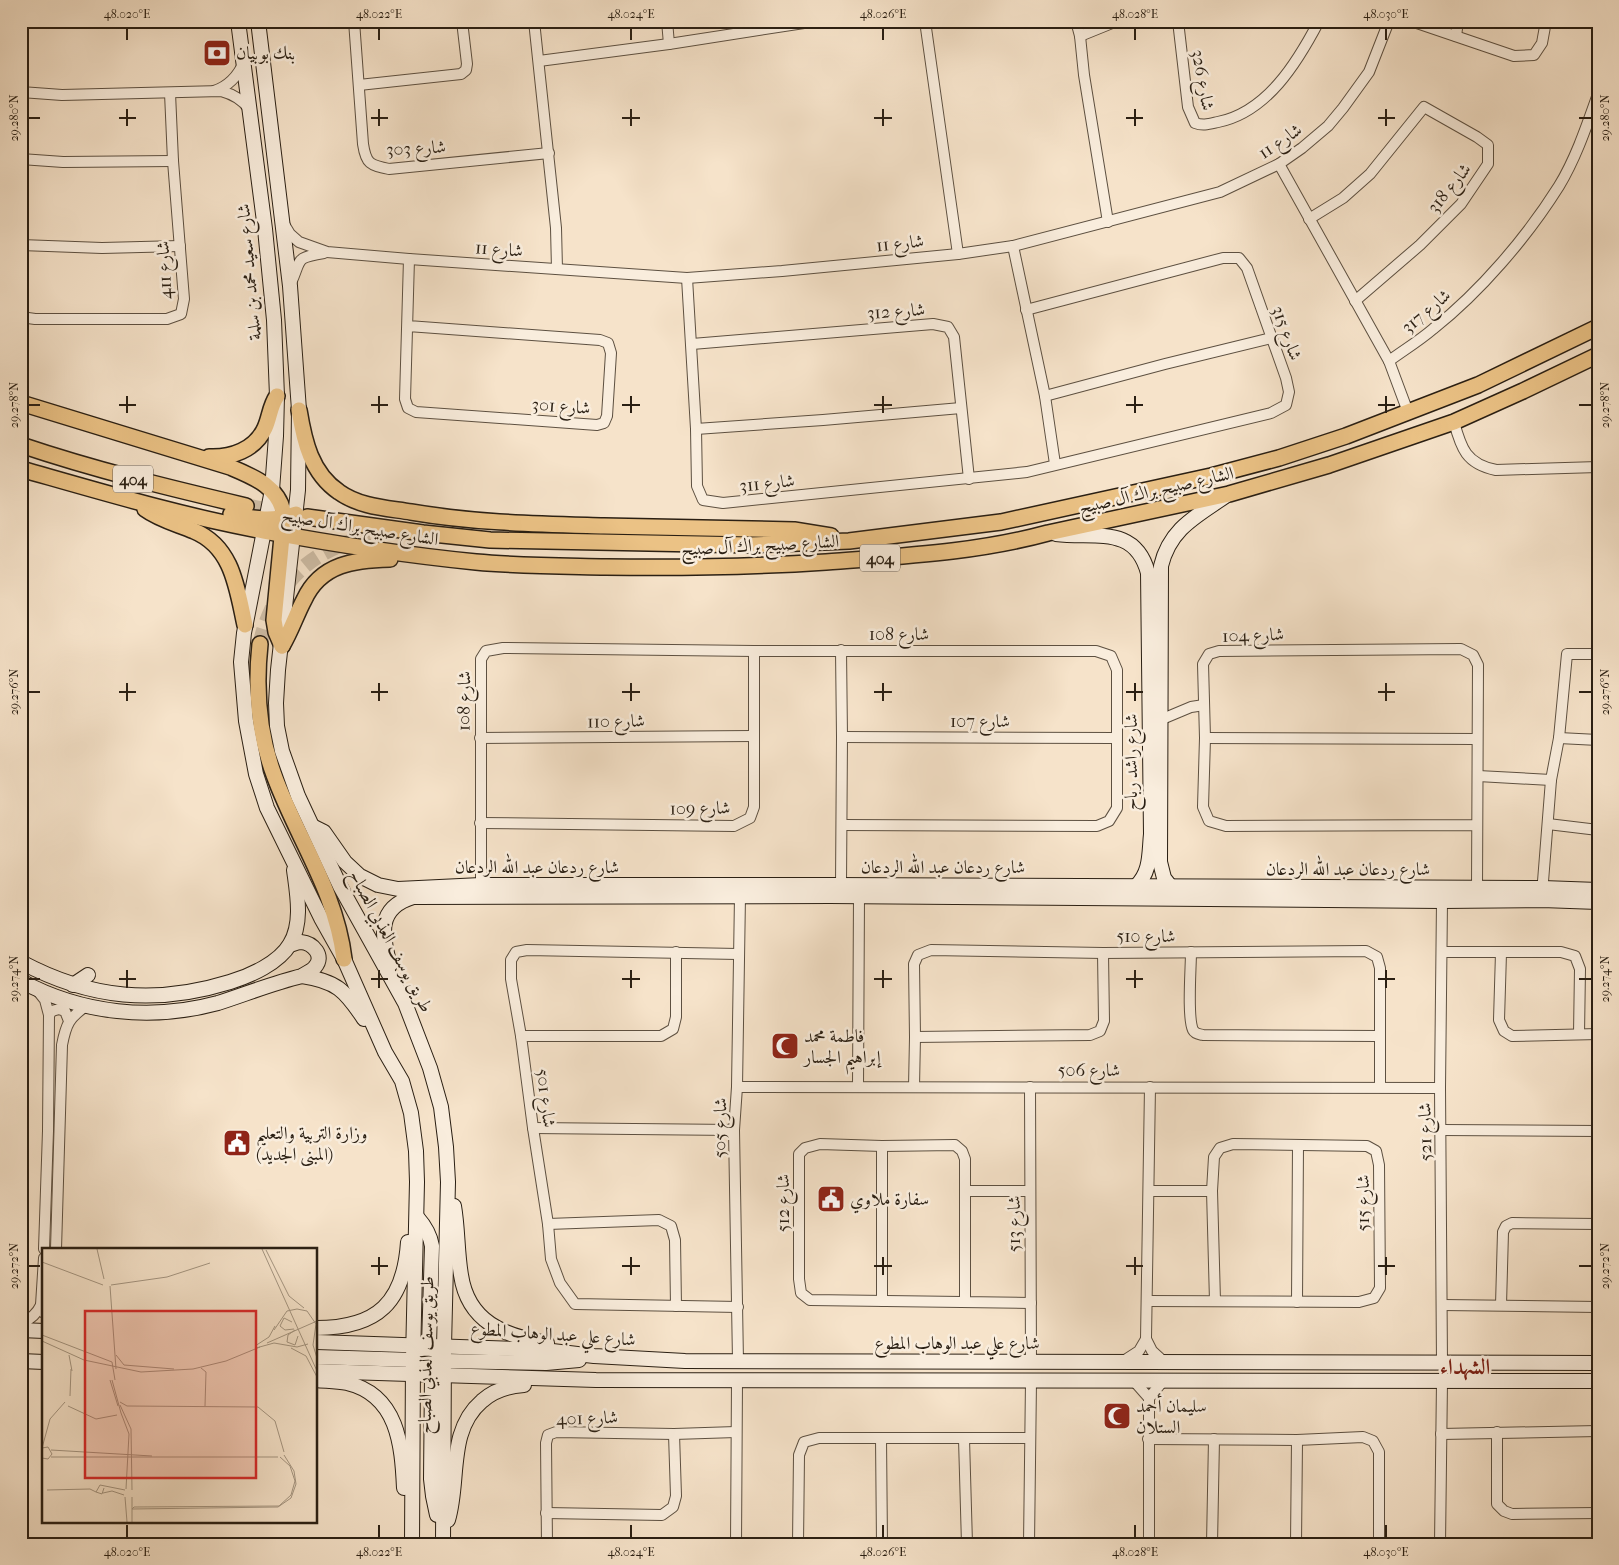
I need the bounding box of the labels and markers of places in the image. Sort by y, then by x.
bank icon: بنك بوبيان [202,38,232,68]
place label: بنك بوبيان [236,43,295,64]
place label: فاطمة محمد إبراهيم الجسار [802,1026,882,1075]
mosque icon: فاطمة محمد إبراهيم الجسار [770,1031,800,1061]
place label: وزارة التربية والتعليم (المبنى الجديد) [256,1123,367,1167]
public building icon: وزارة التربية والتعليم (المبنى الجديد) [222,1128,252,1158]
public building icon: سفارة ملاوي [816,1184,846,1214]
place label: سفارة ملاوي [850,1189,929,1214]
place label: سليمان أحمد الستلان [1136,1393,1207,1438]
mosque icon: سليمان أحمد الستلان [1102,1401,1132,1431]

